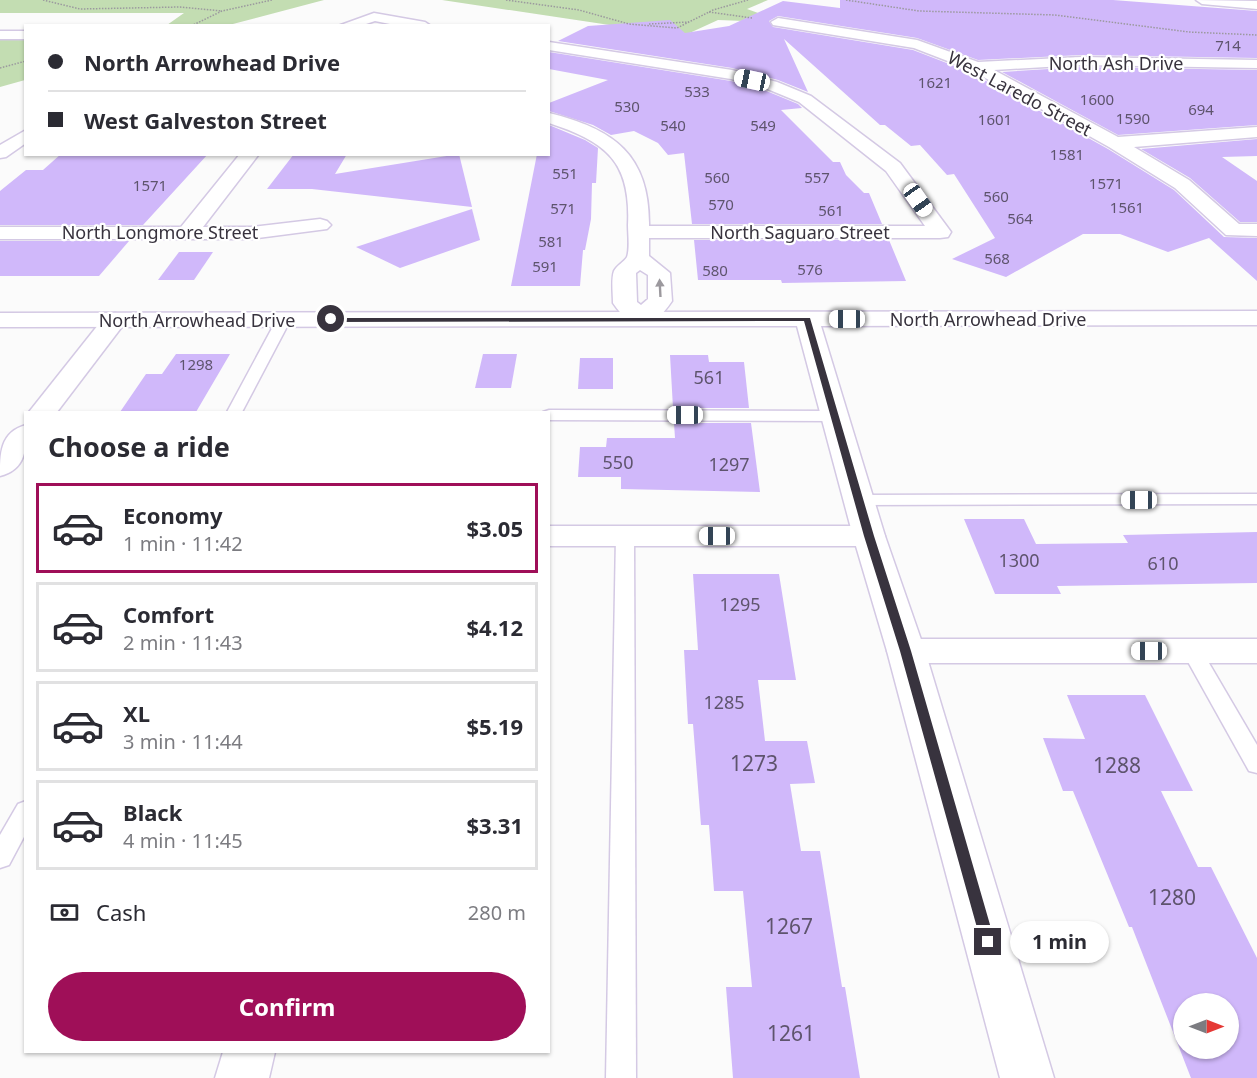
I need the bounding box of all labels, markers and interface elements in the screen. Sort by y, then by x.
house number: 714 [1215,35,1241,55]
street label: West Laredo Street [944,45,1097,141]
text: North Arrowhead Drive [84,47,340,77]
street label: North Ash Drive [1049,51,1183,75]
car [733,67,771,93]
house number: 1621 [918,72,952,92]
house number: 533 [684,81,710,101]
house number: 1600 [1080,89,1114,109]
house number: 530 [614,96,640,116]
house number: 694 [1188,99,1214,119]
text: West Galveston Street [84,105,327,135]
house number: 1590 [1116,108,1150,128]
house number: 1601 [978,109,1012,129]
house number: 540 [660,115,686,135]
house number: 549 [750,115,776,135]
house number: 1581 [1050,144,1084,164]
house number: 551 [552,163,578,183]
house number: 560 [704,167,730,187]
house number: 557 [804,167,830,187]
house number: 1571 [1089,173,1123,193]
house number: 1571 [133,175,167,195]
car [900,180,936,220]
house number: 560 [983,186,1009,206]
house number: 570 [708,194,734,214]
house number: 1561 [1110,197,1144,217]
house number: 571 [550,198,576,218]
house number: 561 [818,200,844,220]
house number: 564 [1007,208,1033,228]
street label: North Longmore Street [62,220,259,244]
street label: North Saguaro Street [710,220,890,244]
house number: 581 [538,231,564,251]
house number: 568 [984,248,1010,268]
house number: 591 [532,256,558,276]
house number: 576 [797,259,823,279]
house number: 580 [702,260,728,280]
one-way arrow [655,278,664,297]
route start [317,305,344,332]
street label: North Arrowhead Drive [890,307,1086,331]
street label: North Arrowhead Drive [99,308,295,332]
car [829,310,865,328]
house number: 1298 [179,354,213,374]
house number: 561 [694,365,724,389]
car [667,406,703,424]
text: Choose a ride [48,428,230,465]
house number: 550 [603,450,633,474]
house number: 1297 [708,452,750,476]
car [1121,491,1157,509]
text: Economy [123,500,222,530]
icon: car [51,501,105,555]
text: $3.05 [466,513,523,543]
car [699,527,735,545]
text: 1 min · 11:42 [123,530,243,557]
house number: 1300 [998,548,1040,572]
house number: 610 [1148,551,1178,575]
house number: 1295 [719,592,761,616]
text: Comfort [123,599,214,629]
icon: car [51,600,105,654]
text: $4.12 [466,612,523,642]
text: 2 min · 11:43 [123,629,243,656]
car [1131,642,1167,660]
house number: 1285 [703,690,745,714]
text: XL [123,698,150,728]
icon: car [51,699,105,753]
text: $5.19 [466,711,523,741]
text: 3 min · 11:44 [123,728,243,755]
house number: 1273 [730,749,778,777]
house number: 1288 [1093,751,1141,779]
text: Black [123,797,182,827]
icon: car [51,798,105,852]
text: $3.31 [466,810,523,840]
text: 4 min · 11:45 [123,827,243,854]
house number: 1280 [1148,883,1196,911]
icon: cash [48,896,81,929]
text: Cash [96,897,146,927]
text: 280 m [468,899,526,926]
house number: 1267 [765,912,813,940]
callout: 1 min [1009,921,1108,963]
route end [974,928,1001,955]
text: 1 min [1032,928,1087,955]
button: Confirm [48,972,526,1041]
north arrow [1173,993,1239,1059]
map controls [1173,993,1239,1059]
house number: 1261 [767,1019,815,1047]

